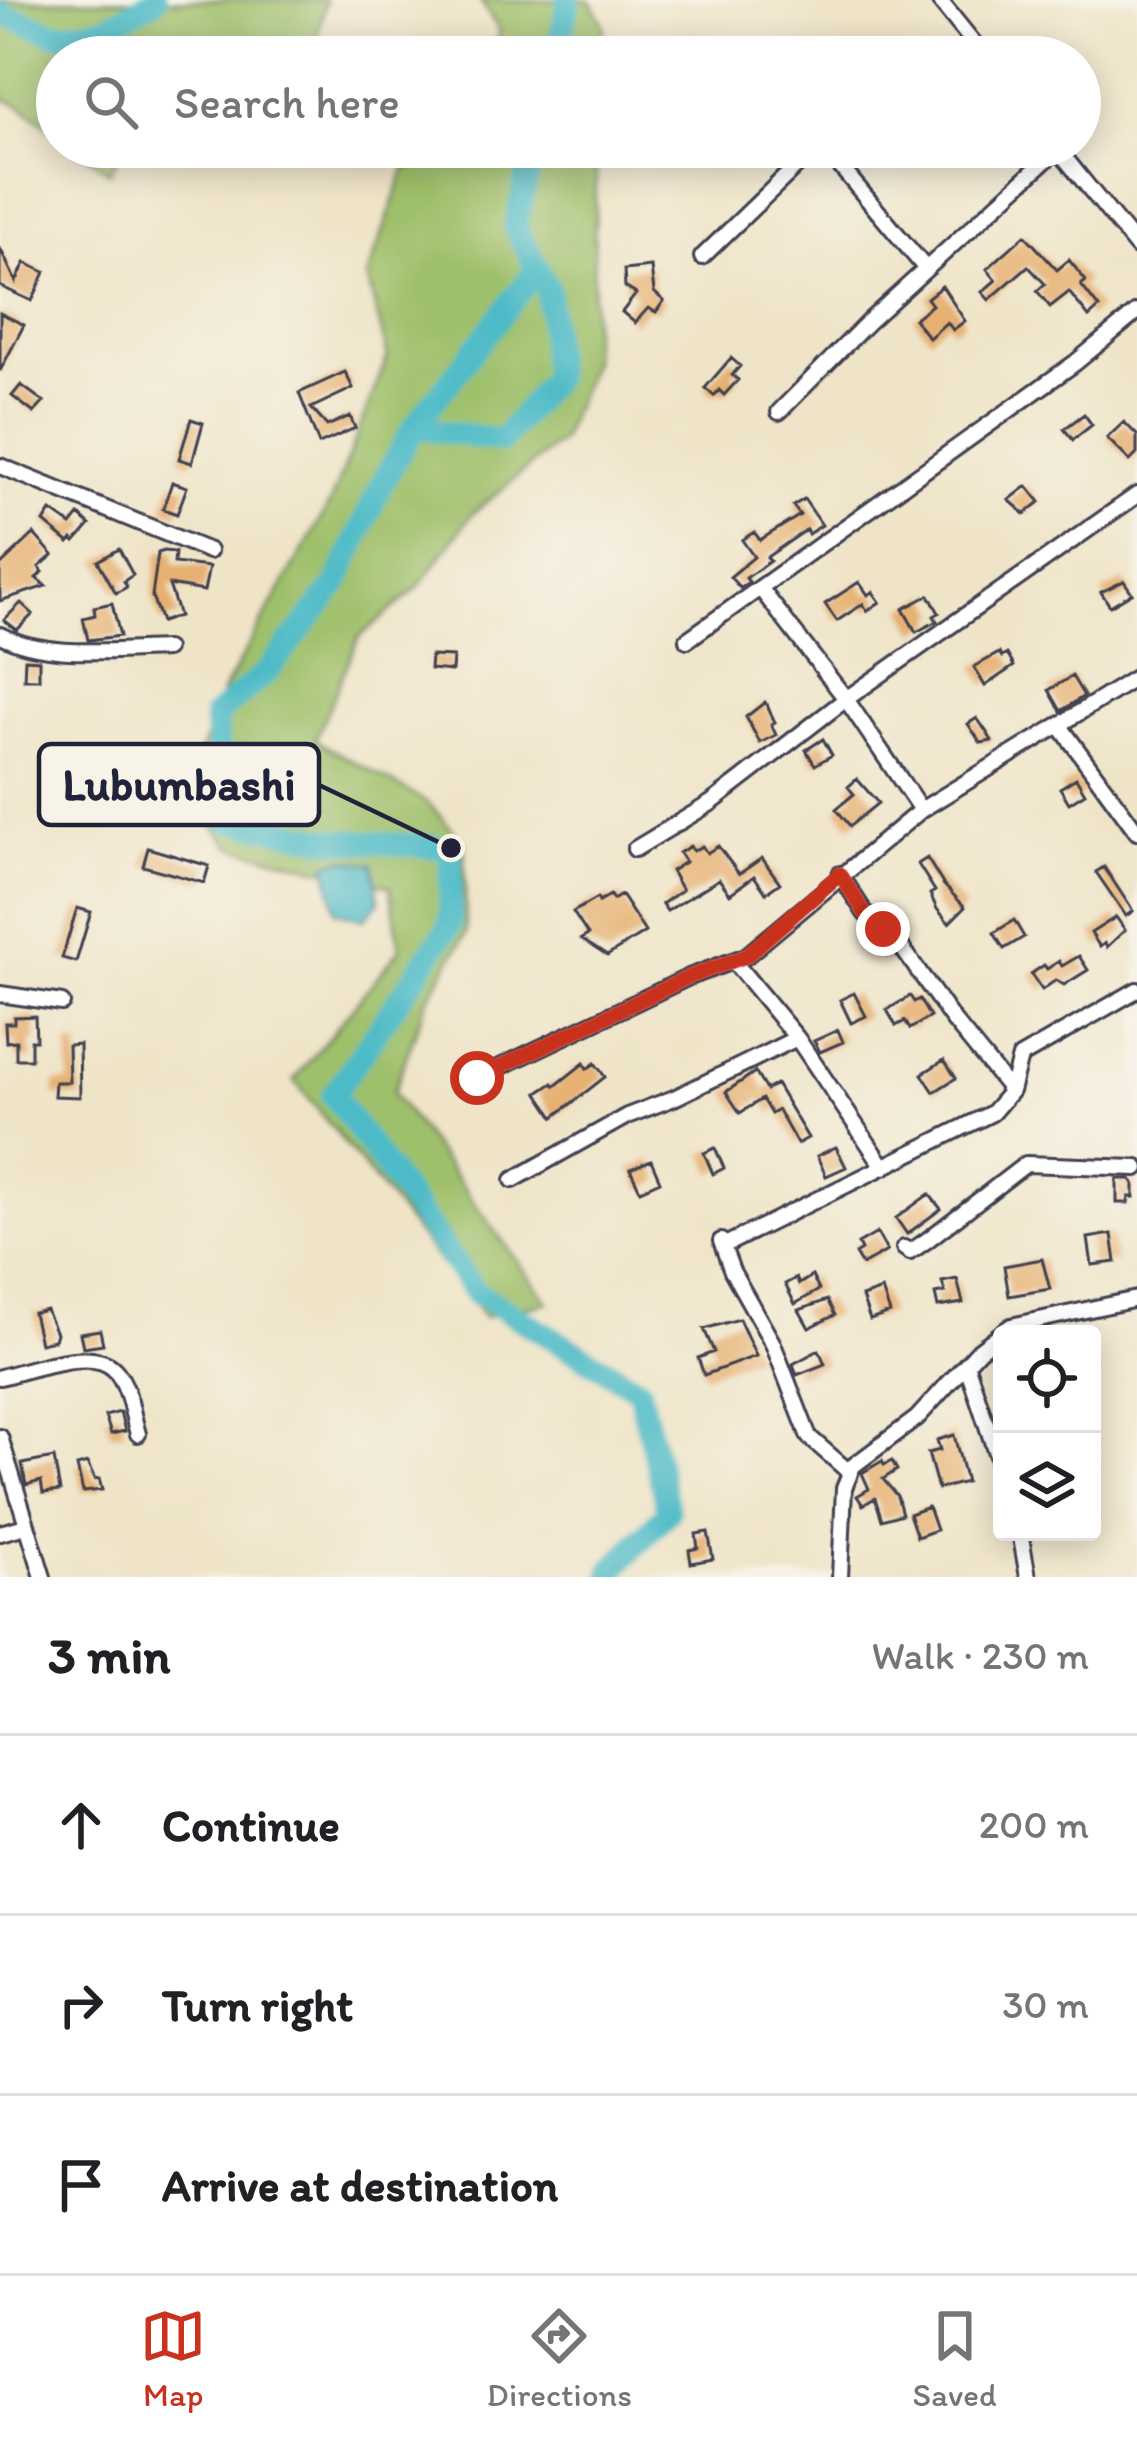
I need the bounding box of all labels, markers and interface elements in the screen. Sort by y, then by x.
search box [36,36,1101,168]
icon: search [78,69,144,135]
text: Search here [174,75,400,129]
callout: Lubumbashi [39,744,319,825]
text: Lubumbashi [63,757,295,811]
route end [856,902,910,956]
route start [450,1051,504,1105]
map controls [993,1325,1101,1541]
button: locate [993,1325,1101,1433]
button: layers [993,1433,1101,1541]
text: 3 min [48,1625,170,1686]
text: Walk · 230 m [872,1632,1089,1679]
icon: ahead [48,1792,114,1858]
text: Continue [162,1798,340,1852]
text: 200 m [979,1801,1089,1848]
icon: right [48,1972,114,2038]
text: Turn right [162,1978,353,2032]
text: 30 m [1002,1981,1089,2028]
icon: arrive [48,2152,114,2218]
text: Arrive at destination [162,2158,558,2212]
tab: Map [140,2303,206,2414]
tab: Directions [487,2303,632,2414]
tab: Saved [913,2303,997,2414]

